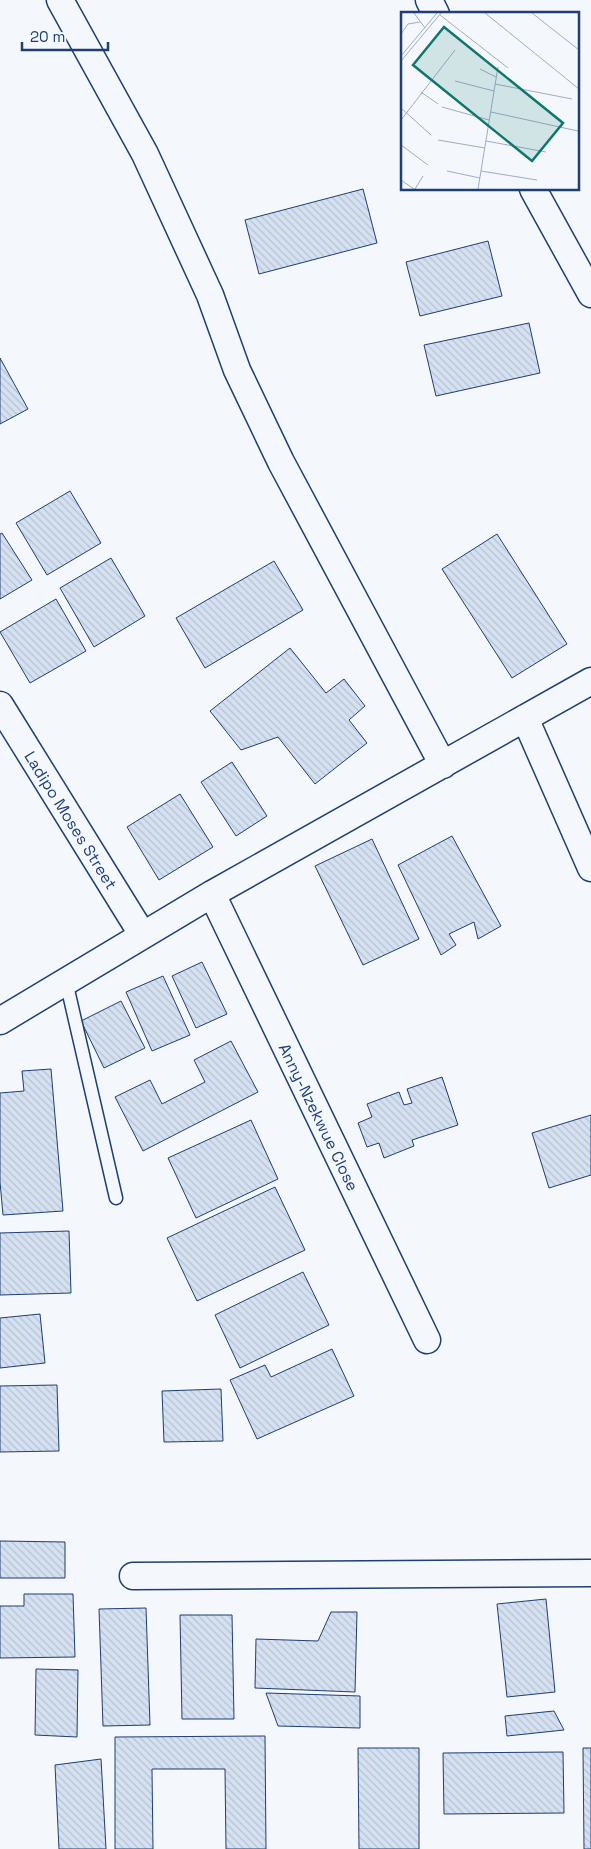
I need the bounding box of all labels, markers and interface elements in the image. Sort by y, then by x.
inset map [401,12,578,190]
scale bar [22,20,109,52]
text: 20 m [30,27,65,46]
street label: Ladipo Moses Street [19,747,122,893]
street label: Anny-Nzekwue Close [274,1040,363,1194]

